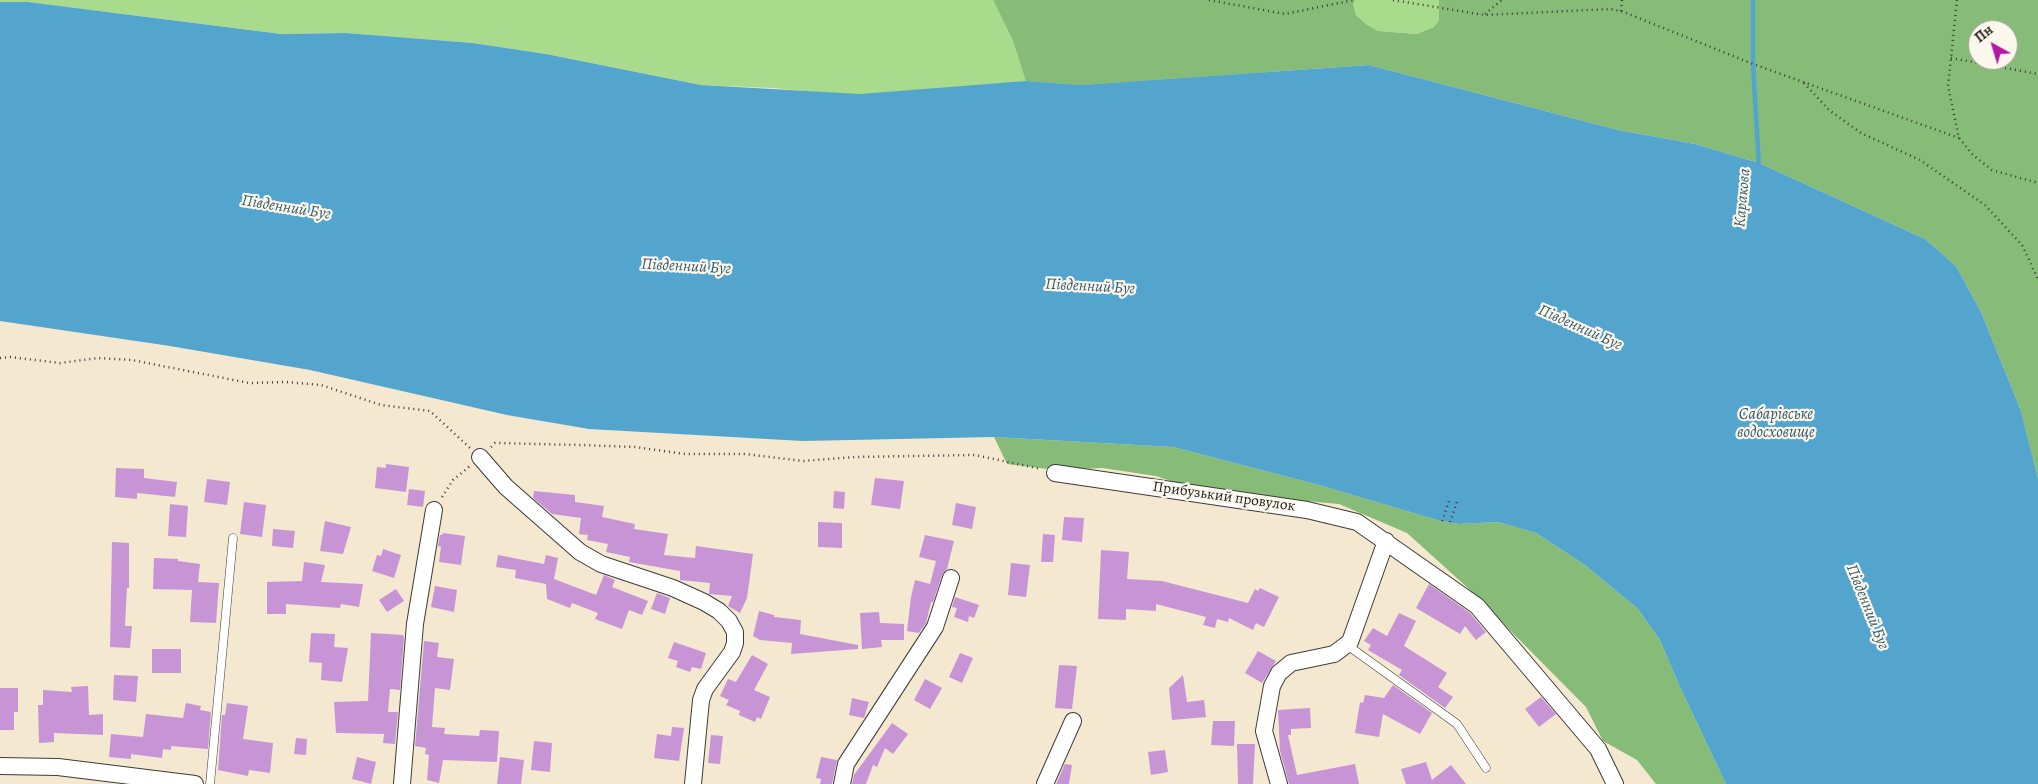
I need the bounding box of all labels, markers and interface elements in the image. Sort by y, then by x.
north arrow [1968,20,2018,70]
text: Пн [1971,21,1997,47]
water label: Каракова [1731,168,1755,228]
water label: Південний Буг [240,191,332,225]
water label: Південний Буг [641,255,731,279]
water label: Південний Буг [1045,275,1135,299]
water label: Південний Буг [1535,301,1625,355]
water label: Сабарівське водосховище [1737,405,1815,443]
street label: Прибузький провулок [1152,478,1296,516]
water label: Південний Буг [1841,562,1893,652]

